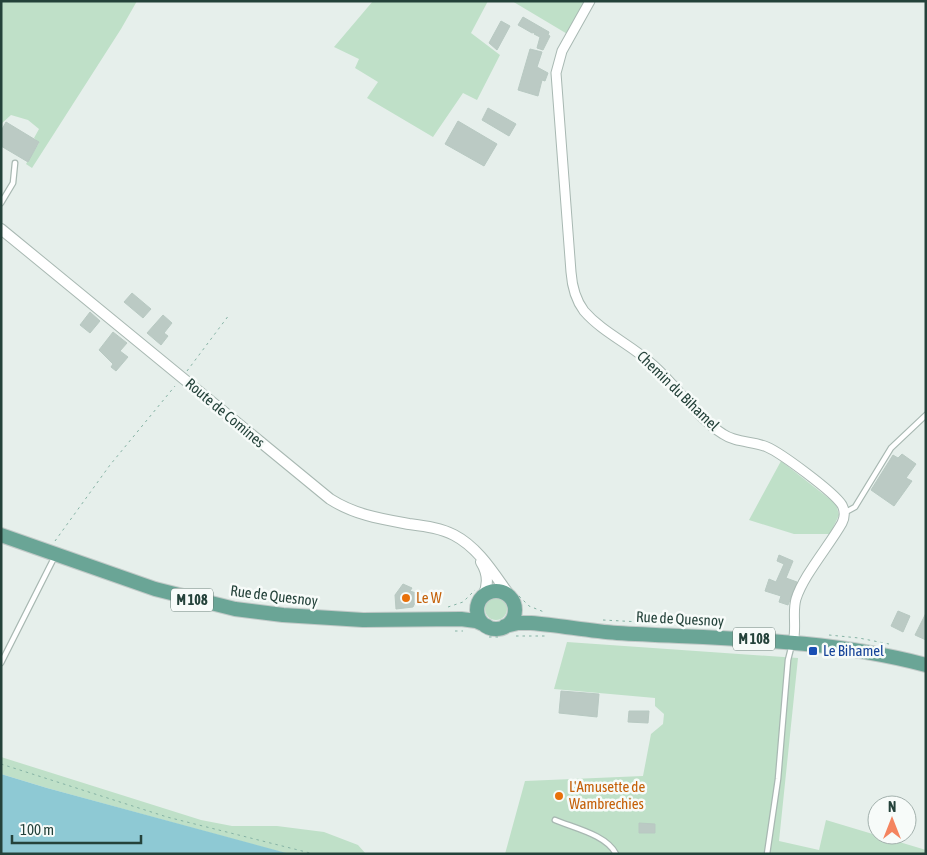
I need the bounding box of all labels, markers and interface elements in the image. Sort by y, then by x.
street label: Chemin du Bihamel [634,347,723,434]
street label: Route de Comines [182,375,268,451]
street label: Rue de Quesnoy [229,582,319,609]
road number: M 108 [171,588,213,612]
place label: Le W [416,589,442,606]
marker: Le W [400,592,412,604]
street label: Rue de Quesnoy [636,608,724,629]
road number: M 108 [733,628,775,650]
place label: Le Bihamel [823,642,884,659]
marker: Le Bihamel [807,645,819,657]
place label: L'Amusette de Wambrechies [569,778,645,812]
marker: L'Amusette de Wambrechies [553,790,565,802]
north arrow [867,795,917,845]
text: N [888,799,896,815]
scale bar [12,812,141,844]
text: 100 m [20,821,54,838]

